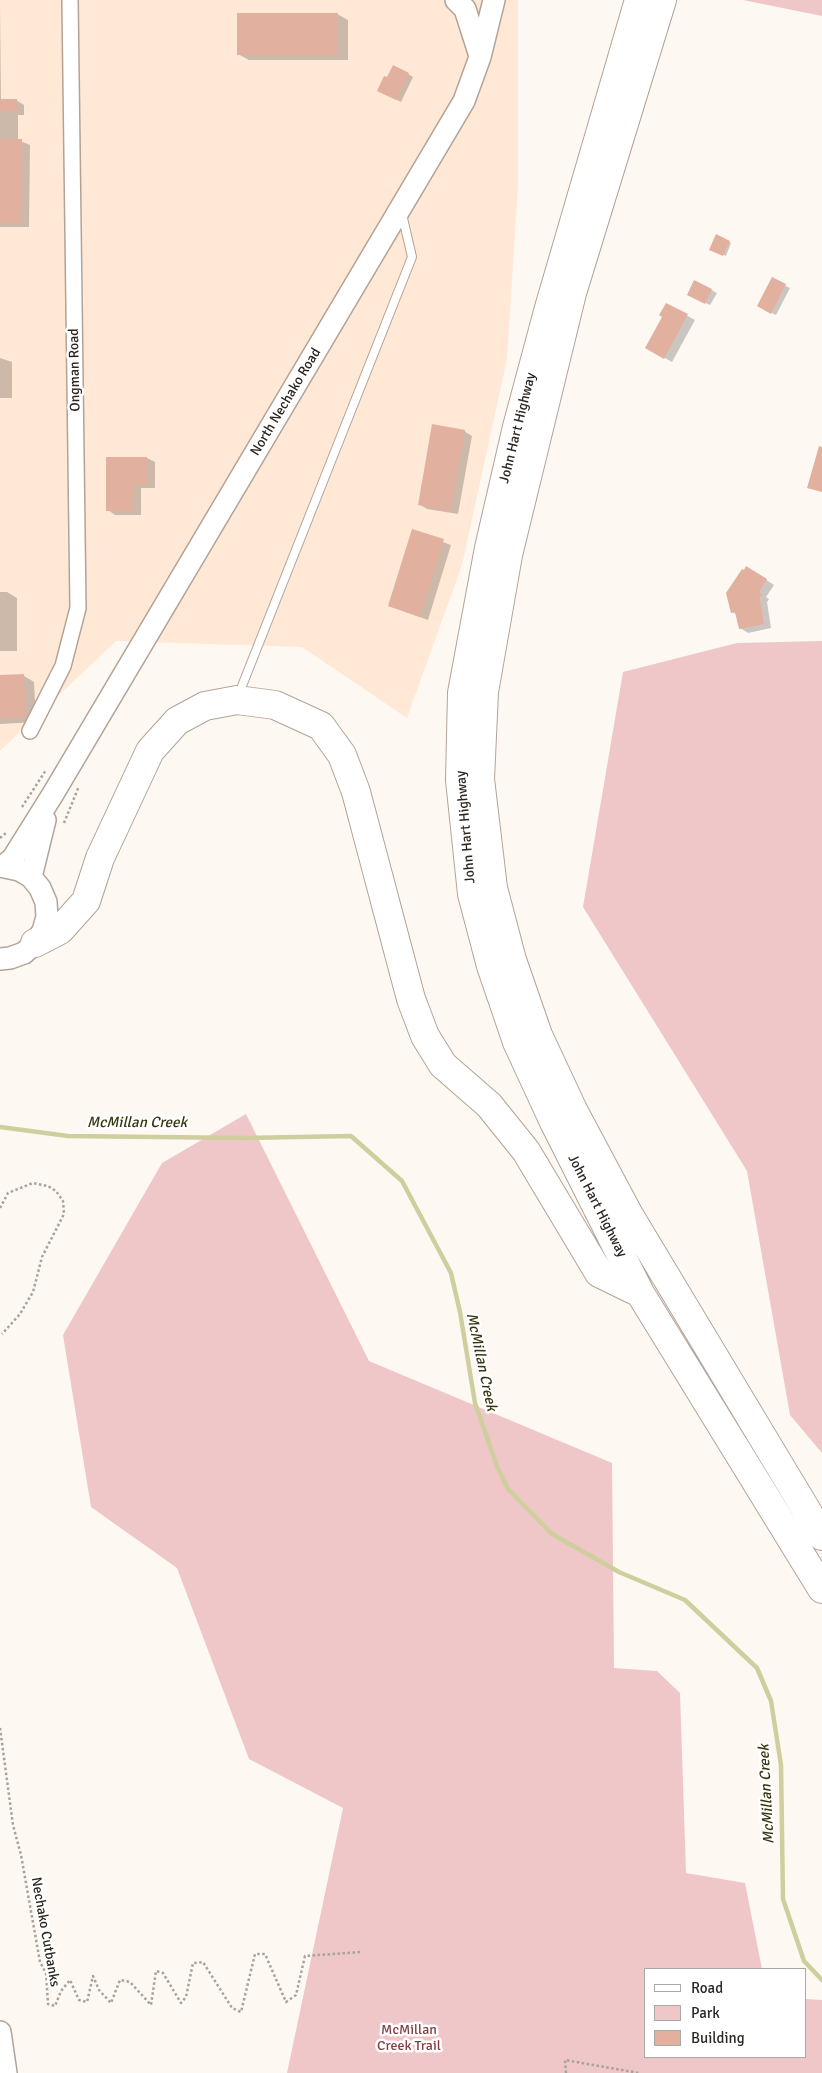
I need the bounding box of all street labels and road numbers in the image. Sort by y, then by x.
street label: Ongman Road [66,328,84,412]
street label: North Nechako Road [247,345,325,459]
street label: John Hart Highway [496,371,540,485]
street label: John Hart Highway [453,770,479,884]
street label: John Hart Highway [564,1152,630,1260]
street label: Nechako Cutbanks [27,1876,63,1988]

